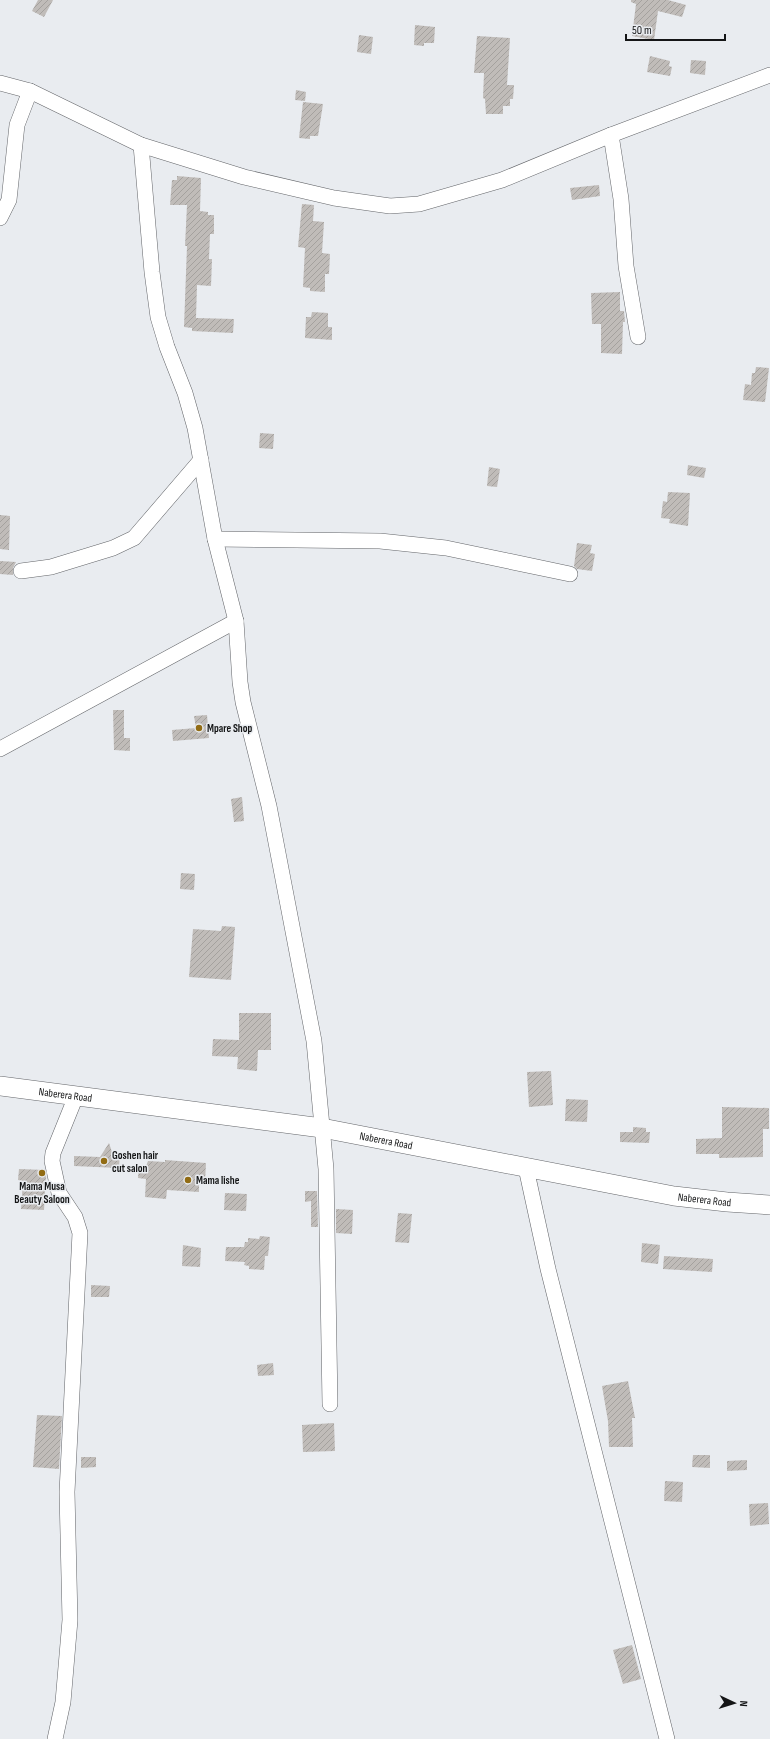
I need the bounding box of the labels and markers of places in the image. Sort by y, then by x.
place label: Mpare Shop [207,722,253,735]
marker: Mpare Shop [194,723,204,733]
place label: Goshen hair cut salon [112,1149,159,1175]
marker: Goshen hair cut salon [99,1156,109,1166]
marker: Mama Musa Beauty Saloon [37,1168,47,1178]
place label: Mama lishe [196,1174,240,1187]
marker: Mama lishe [183,1175,193,1185]
place label: Mama Musa Beauty Saloon [14,1180,70,1206]

